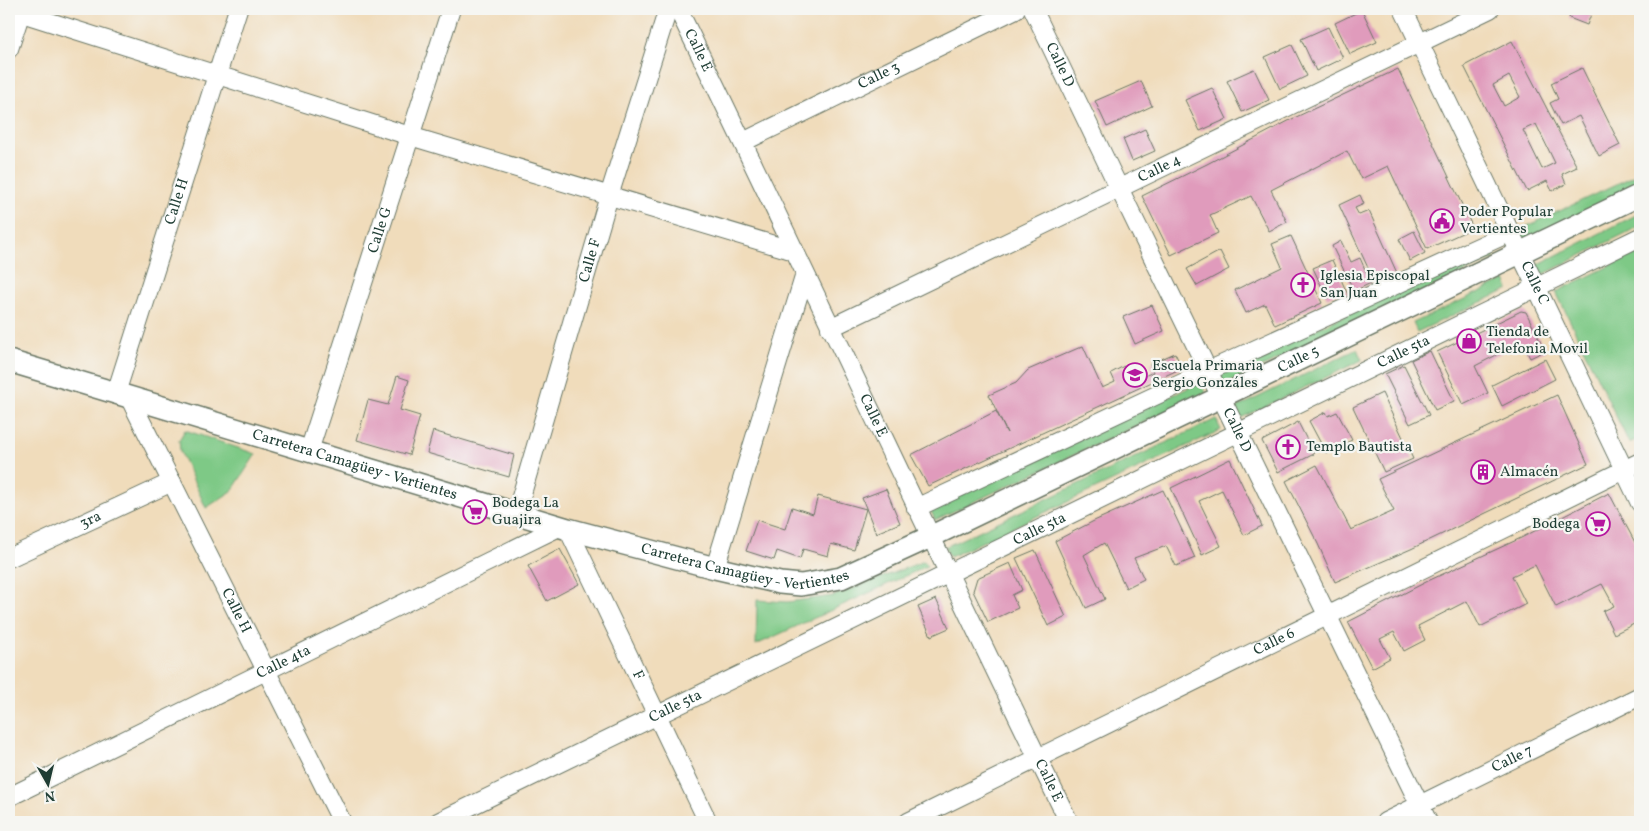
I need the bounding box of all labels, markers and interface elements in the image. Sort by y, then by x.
street label: Calle E [679,25,718,75]
street label: Calle D [1040,39,1080,91]
street label: Calle 3 [854,57,903,95]
street label: Calle 4 [1135,149,1185,188]
street label: Calle H [160,176,194,227]
place label: Poder Popular Vertientes [1460,202,1553,240]
street label: Calle G [363,204,397,256]
public building icon: Poder Popular Vertientes [1429,208,1455,234]
street label: Calle F [574,236,606,285]
street label: Calle C [1515,258,1554,309]
place label: Iglesia Episcopal San Juan [1320,266,1430,304]
church icon: Iglesia Episcopal San Juan [1290,272,1316,298]
place label: Tienda de Telefonia Movil [1486,322,1588,360]
shop icon: Tienda de Telefonia Movil [1456,328,1482,354]
street label: Calle 5ta [1374,330,1434,374]
street label: Calle 5 [1274,341,1323,379]
place label: Escuela Primaria Sergio Gonzáles [1152,356,1263,394]
school or university icon: Escuela Primaria Sergio Gonzáles [1122,362,1148,388]
street label: Calle E [854,391,892,441]
street label: Calle D [1217,404,1257,456]
street label: Carretera Camagüey - Vertientes [250,424,460,506]
church icon: Templo Bautista [1275,434,1301,460]
place label: Templo Bautista [1306,437,1412,458]
building icon: Almacén [1470,459,1496,485]
place label: Almacén [1500,462,1559,483]
place label: Bodega La Guajira [492,493,559,531]
supermarket icon: Bodega La Guajira [462,499,488,525]
street label: 3ra [76,506,105,534]
street label: Calle 5ta [1010,507,1069,551]
supermarket icon: Bodega [1585,511,1611,537]
place label: Bodega [1532,514,1580,535]
street label: Carretera Camagüey - Vertientes [639,538,853,596]
street label: Calle H [216,585,256,637]
street label: Calle 6 [1250,623,1299,661]
street label: Calle 4ta [253,640,314,684]
street label: F [627,667,649,683]
street label: Calle 5ta [645,685,705,728]
street label: Calle 7 [1488,740,1537,778]
street label: Calle E [1029,756,1068,806]
north arrow [22,758,72,808]
text: N [43,785,56,806]

